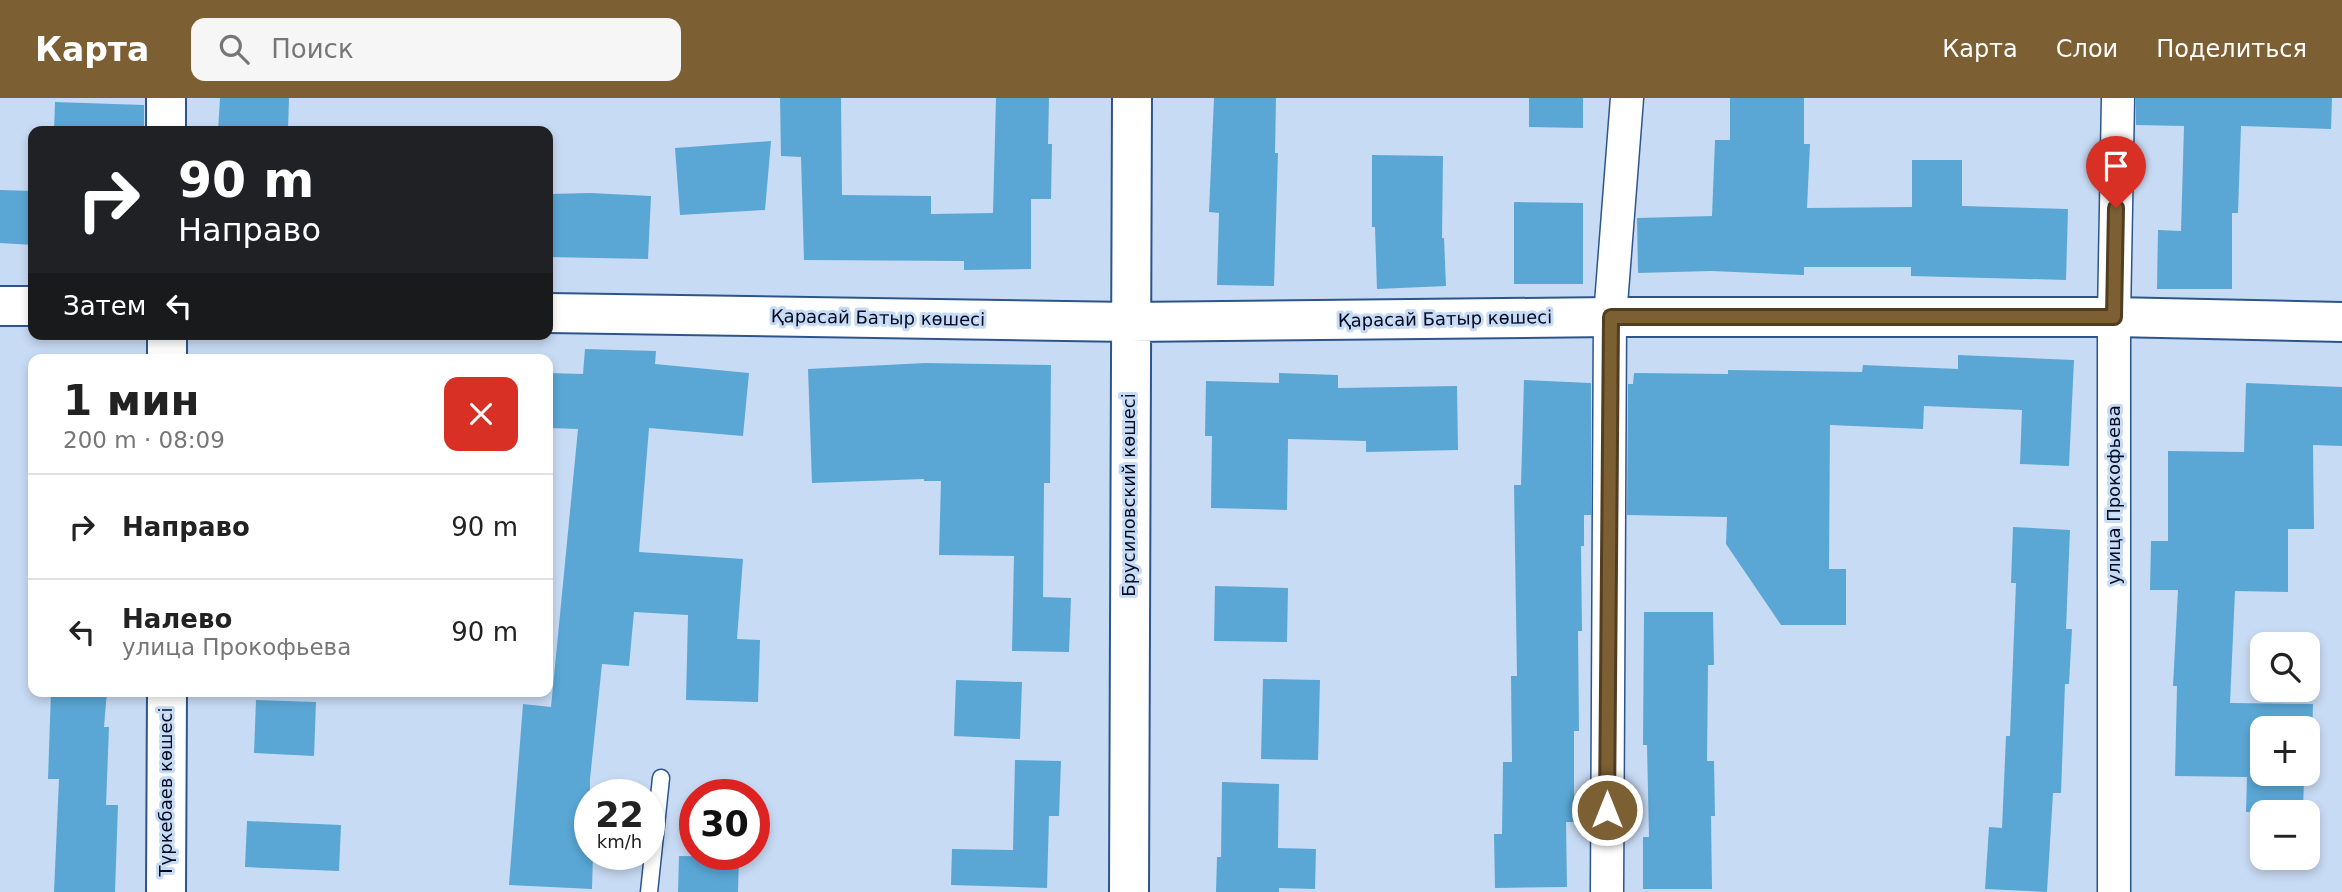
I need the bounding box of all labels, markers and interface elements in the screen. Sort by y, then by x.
search box [191,18,681,81]
text: Карта [35,30,149,69]
icon: search [215,30,253,68]
text: Поиск [271,34,354,64]
text: Карта [1942,35,2018,63]
text: Слои [2056,35,2118,63]
text: Поделиться [2156,35,2307,63]
pin [2086,136,2146,208]
icon: arrive [2097,147,2135,185]
text: 90 m [178,152,314,209]
icon: right [63,154,154,245]
text: Направо [178,211,321,249]
icon: left [160,287,198,325]
text: Затем [63,291,146,321]
street label: Қарасай Батыр көшесі [771,305,985,330]
street label: Қарасай Батыр көшесі [1338,306,1552,331]
text: 1 мин [63,376,200,425]
button: close [444,377,518,451]
street label: Брусиловский көшесі [1118,393,1139,597]
street label: улица Прокофьева [2103,405,2124,585]
text: 200 m · 08:09 [63,427,225,453]
icon: right [63,508,101,546]
text: Направо [122,512,250,542]
text: 90 m [451,512,518,542]
text: Налево [122,604,232,634]
icon: left [63,613,101,651]
text: 90 m [451,617,518,647]
map controls [2250,632,2320,870]
button: search [2250,632,2320,702]
text: улица Прокофьева [122,634,351,660]
street label: Түркебаев көшесі [155,708,176,877]
button: + [2250,716,2320,786]
position arrow [1570,773,1644,847]
speed limit sign: 30 [679,779,770,870]
text: 22 [595,795,644,835]
button: − [2250,800,2320,870]
text: km/h [597,831,642,852]

